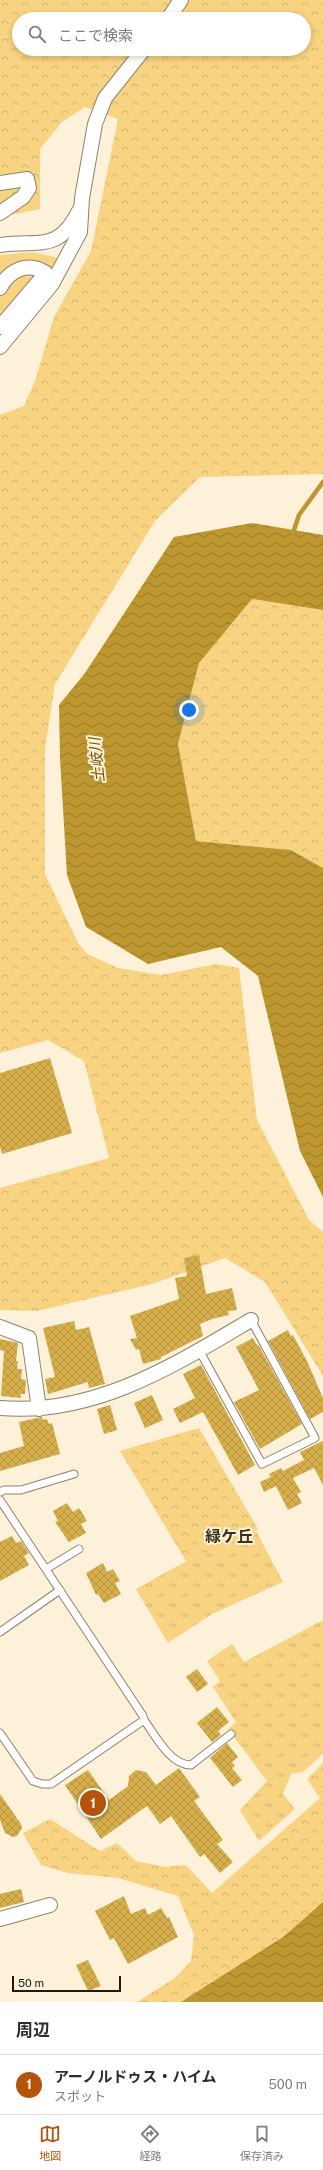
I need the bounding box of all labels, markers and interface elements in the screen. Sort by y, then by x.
search box [12,12,311,56]
icon: search [26,23,48,45]
text: ここで検索 [58,27,133,44]
your location [179,700,199,720]
water label: 土岐川 [85,735,107,783]
district label: 緑ケ丘 [205,1527,253,1546]
pin: 1 [80,1788,106,1818]
scale bar [12,1974,121,1993]
text: 50 m [18,1977,44,1989]
text: 周辺 [16,2020,50,2040]
text: アーノルドゥス・ハイム [54,2068,217,2085]
text: 1 [26,2077,32,2092]
text: 500 m [268,2077,307,2092]
text: スポット [54,2089,106,2104]
tab: 地図 [39,2123,61,2163]
tab: 経路 [139,2123,161,2163]
tab: 保存済み [240,2123,284,2163]

